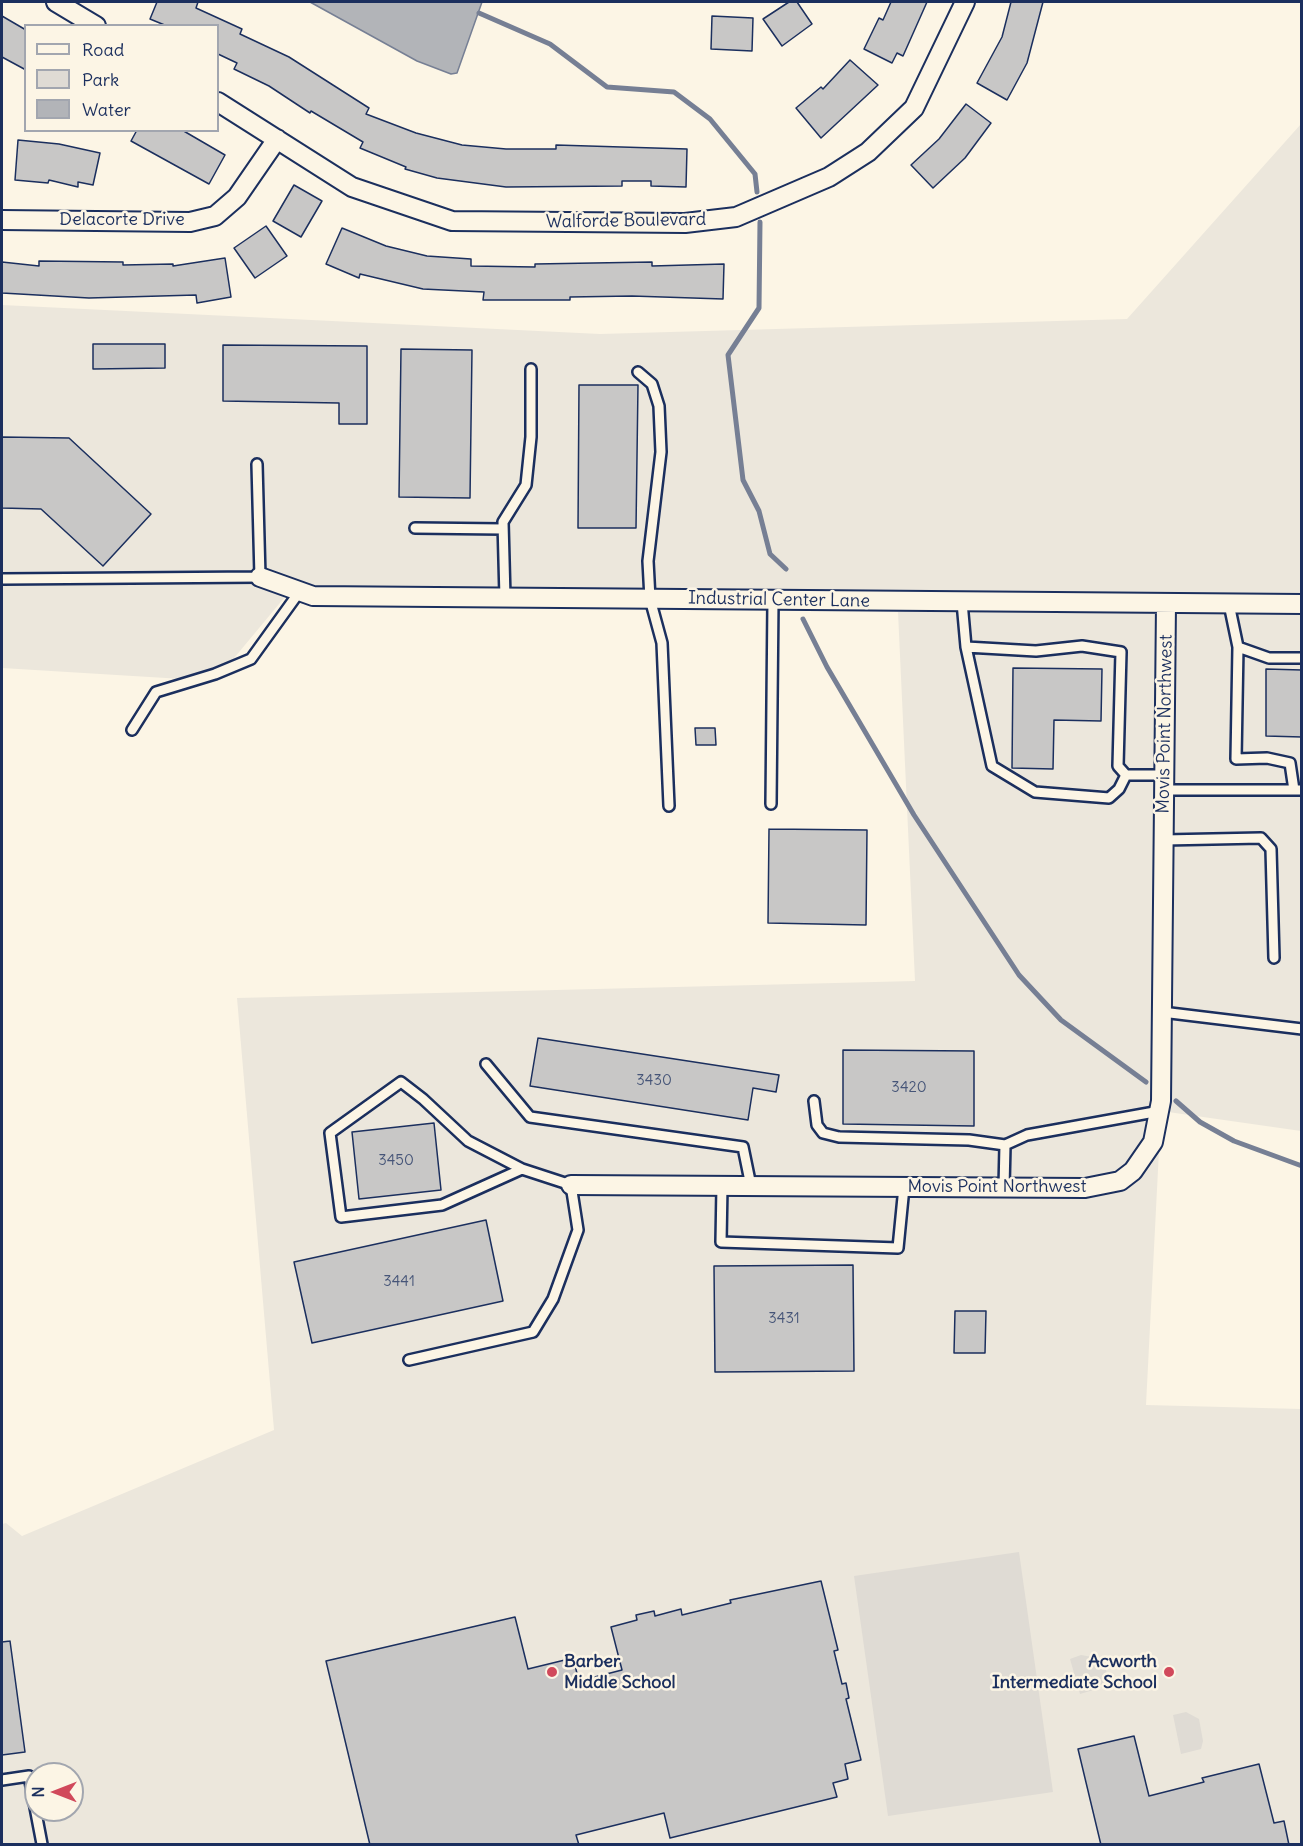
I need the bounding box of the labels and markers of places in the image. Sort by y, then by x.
place label: Barber Middle School [564,1651,676,1694]
place label: Acworth Intermediate School [992,1651,1157,1694]
marker: Barber Middle School [545,1665,559,1679]
marker: Acworth Intermediate School [1162,1665,1176,1679]

